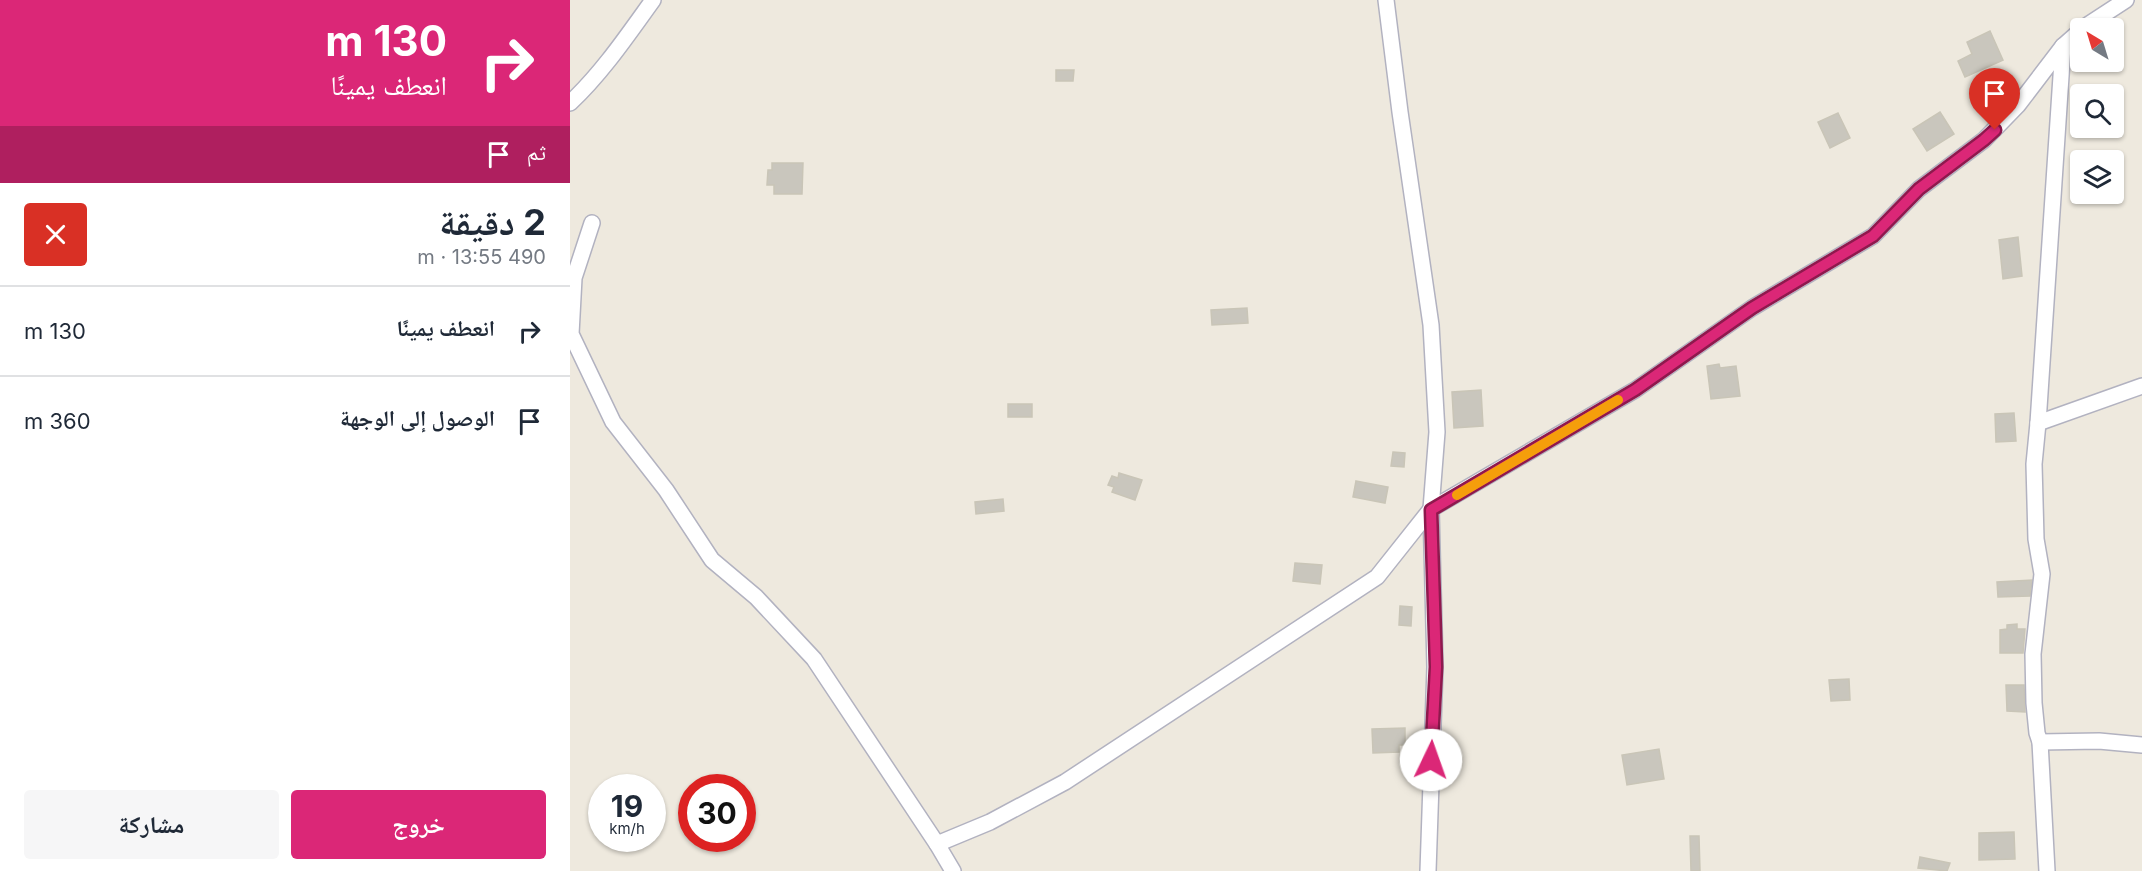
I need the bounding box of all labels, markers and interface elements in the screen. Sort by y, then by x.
text: 130 m [325,15,447,66]
north arrow [2070,18,2124,72]
map controls [2070,18,2124,204]
icon: right [468,24,546,102]
pin [1969,68,2020,130]
text: انعطف يمينًا [330,69,447,102]
icon: arrive [1978,77,2011,110]
button: search [2070,84,2124,138]
icon: arrive [482,138,515,171]
text: ثم [527,139,546,165]
button: layers [2070,150,2124,204]
text: 2 دقيقة [439,200,546,244]
button: close [24,203,87,266]
text: 490 m · 13:55 [417,245,546,269]
text: انعطف يمينًا [396,315,495,341]
icon: right [513,315,546,348]
text: 130 m [24,318,86,344]
text: الوصول إلى الوجهة [340,405,495,431]
icon: arrive [513,405,546,438]
text: 360 m [24,408,91,434]
position arrow [1399,728,1463,792]
speed limit sign: 30 [678,774,756,852]
text: 19 [611,788,643,824]
button: مشاركة [24,790,279,859]
button: خروج [291,790,546,859]
text: km/h [609,819,645,838]

